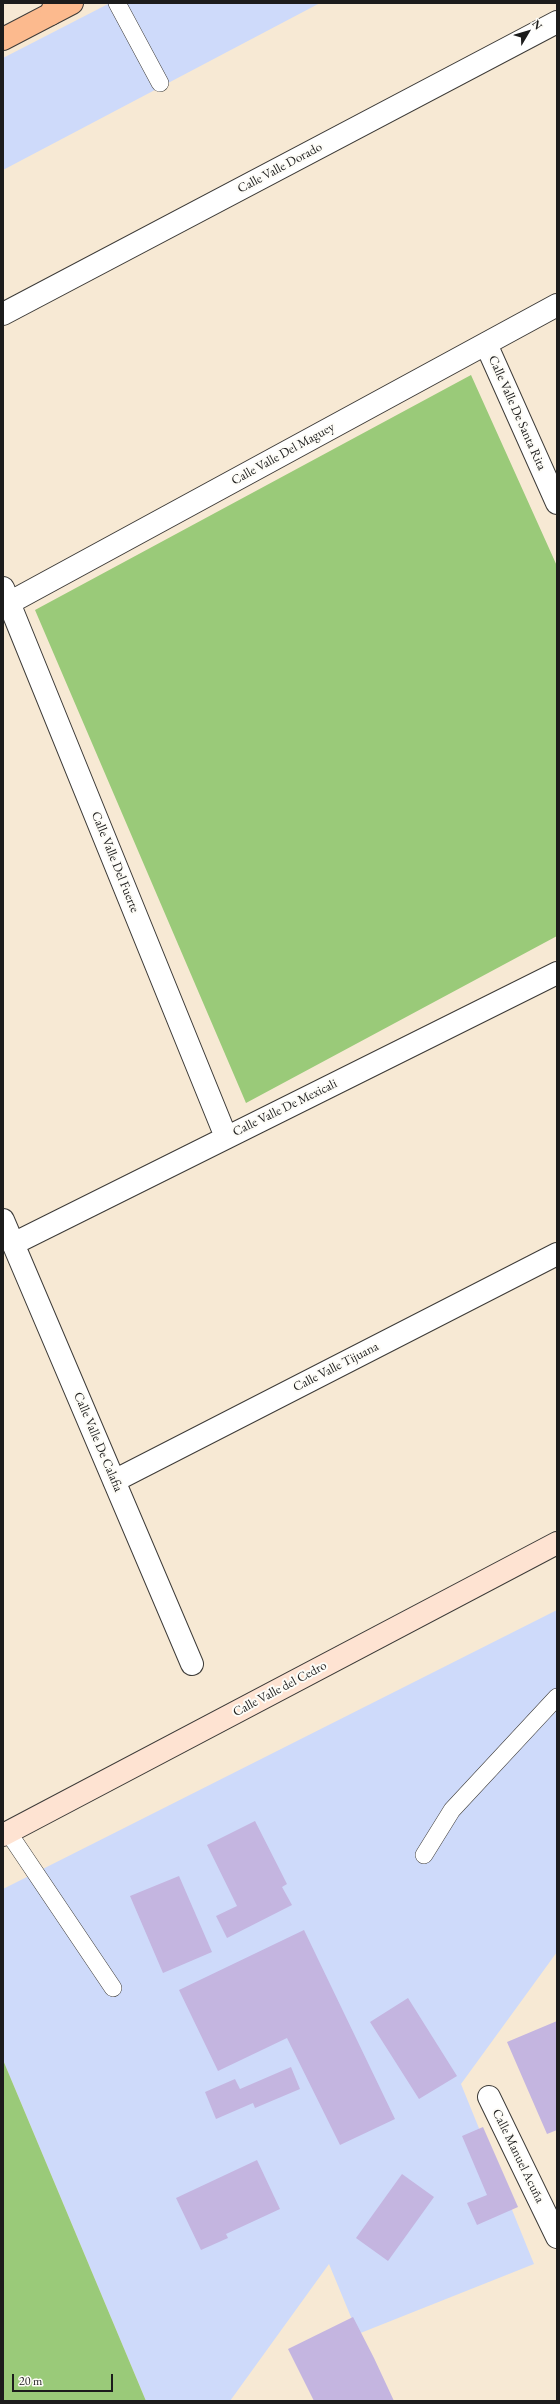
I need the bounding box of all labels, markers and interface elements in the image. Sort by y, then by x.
north arrow [508,12,548,52]
text: N [529,17,546,32]
street label: Calle Valle Dorado [235,139,325,197]
street label: Calle Valle De Santa Rita [485,353,549,473]
street label: Calle Valle Del Maguey [229,419,337,489]
street label: Calle Valle Del Fuerte [88,809,142,915]
street label: Calle Valle De Mexicali [230,1076,340,1140]
street label: Calle Valle Tijuana [291,1339,381,1395]
street label: Calle Valle De Calafia [70,1390,126,1494]
street label: Calle Valle del Cedro [231,1658,329,1720]
street label: Calle Manuel Acuña [488,2106,548,2206]
scale bar [14,2366,115,2392]
text: 20 m [19,2373,42,2389]

